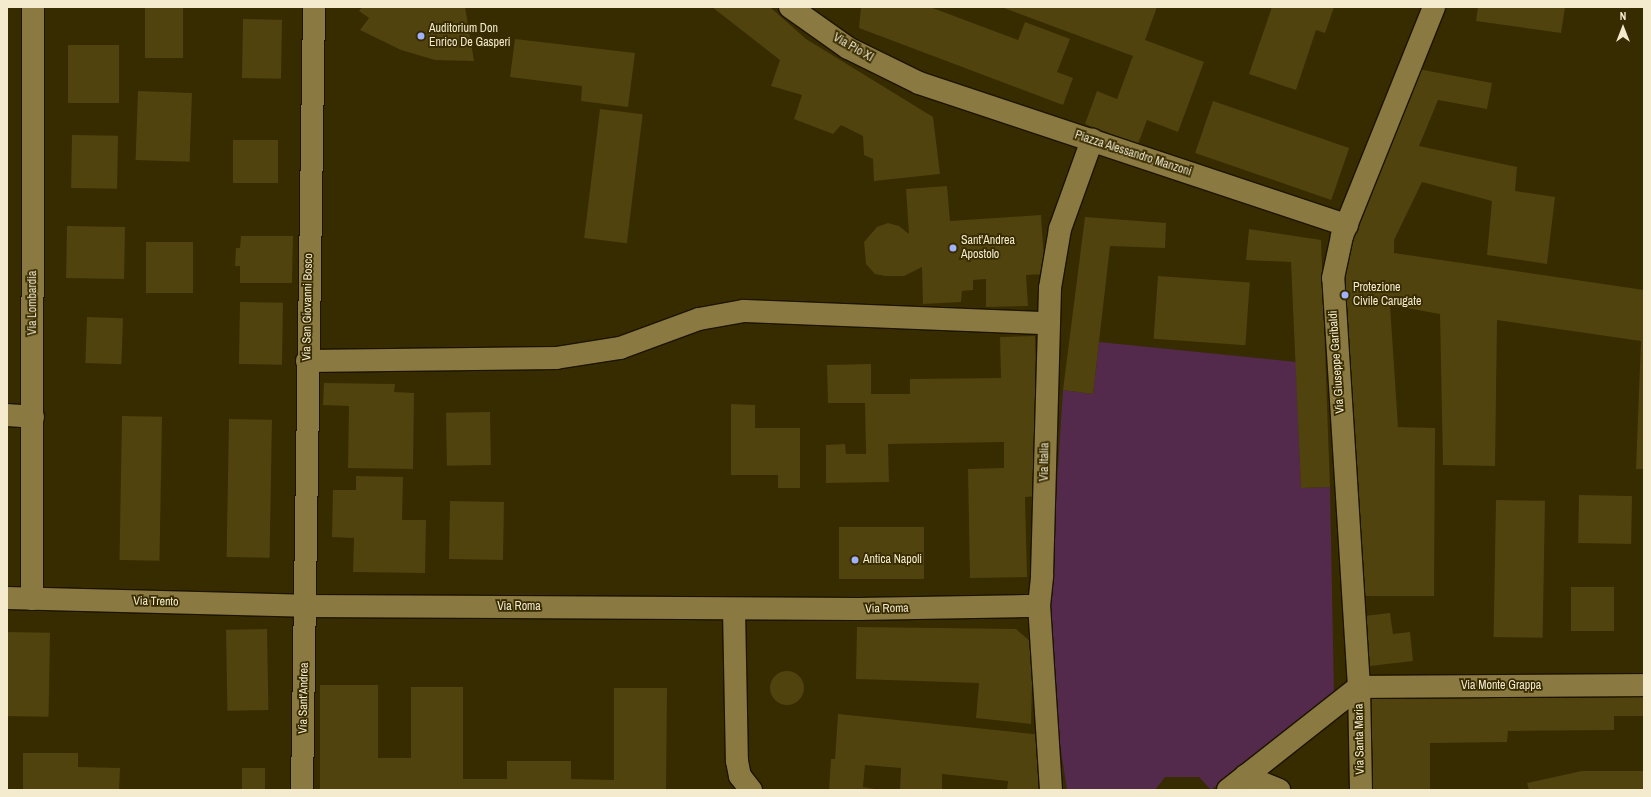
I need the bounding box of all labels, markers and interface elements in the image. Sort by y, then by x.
north arrow [1603,8,1643,48]
text: N [1620,9,1626,23]
place label: Auditorium Don Enrico De Gasperi [429,22,510,50]
marker: Auditorium Don Enrico De Gasperi [416,31,426,41]
street label: Via Pio XI [830,31,876,65]
street label: Piazza Alessandro Manzoni [1073,128,1193,180]
place label: Sant'Andrea Apostolo [961,234,1015,262]
marker: Sant'Andrea Apostolo [948,243,958,253]
street label: Via San Giovanni Bosco [300,253,316,361]
street label: Via Lombardia [26,271,40,335]
place label: Protezione Civile Carugate [1353,281,1421,309]
marker: Protezione Civile Carugate [1340,290,1350,300]
street label: Via Giuseppe Garibaldi [1326,310,1348,414]
street label: Via Italia [1037,443,1053,481]
place label: Antica Napoli [863,553,922,567]
marker: Antica Napoli [850,555,860,565]
street label: Via Trento [133,594,179,610]
street label: Via Roma [497,600,541,614]
street label: Via Roma [865,601,909,617]
street label: Via Sant'Andrea [296,662,312,734]
street label: Via Monte Grappa [1461,679,1541,693]
street label: Via Santa Maria [1352,703,1368,775]

